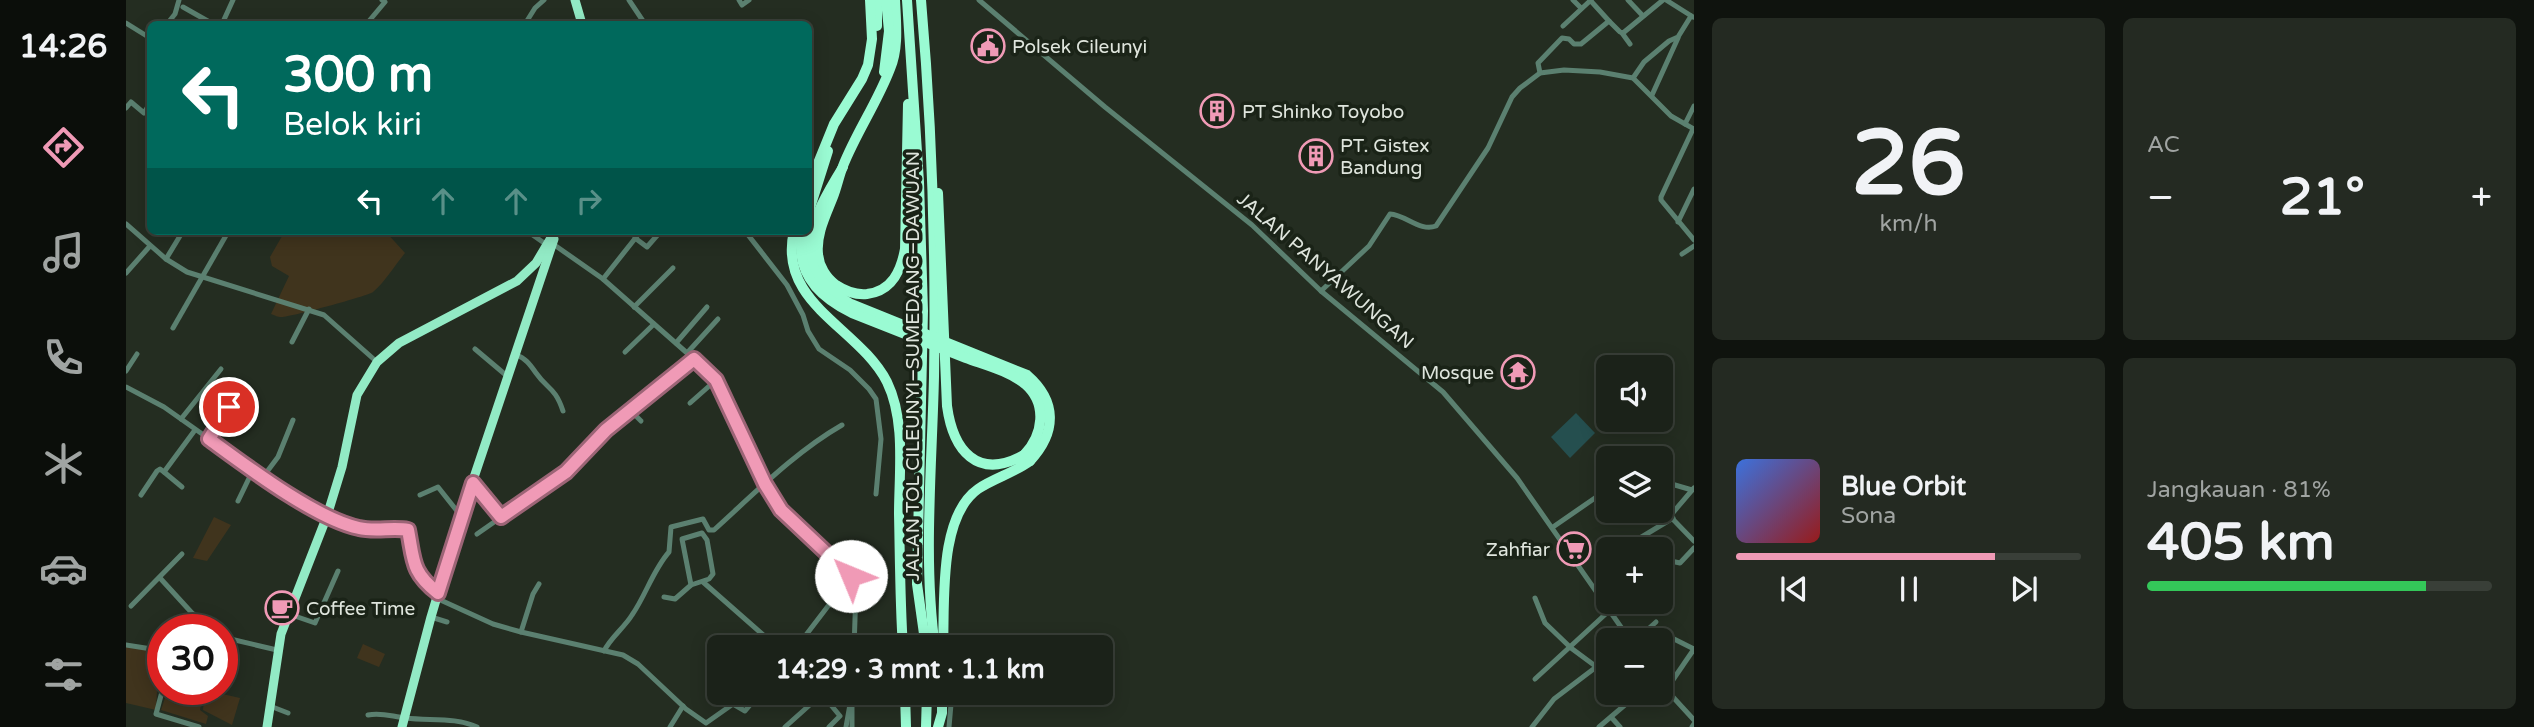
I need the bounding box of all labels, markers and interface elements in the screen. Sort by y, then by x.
public building icon: Polsek Cileunyi [969,27,1007,65]
text: 14:26 [19,28,107,66]
place label: Polsek Cileunyi [1012,36,1147,58]
text: 300 m [283,46,433,105]
icon: left [168,49,259,140]
building icon: PT Shinko Toyobo [1198,92,1236,130]
place label: PT Shinko Toyobo [1242,101,1404,123]
text: Belok kiri [283,106,422,144]
text: 26 [1851,109,1966,219]
icon: directions [39,123,88,172]
text: AC [2147,131,2180,159]
place label: PT. Gistex Bandung [1340,135,1429,179]
building icon: PT. Gistex Bandung [1297,137,1335,175]
street label: JALAN TOL CILEUNYI–SUMEDANG–DAWUAN [902,151,924,581]
text: 21° [2280,166,2365,229]
text: − [2147,175,2174,221]
text: + [2471,175,2492,221]
icon: left [351,182,389,220]
icon: ahead [424,182,462,220]
icon: ahead [497,182,535,220]
icon: right [570,182,608,220]
street label: JALAN PANYAWUNGAN [1232,188,1418,354]
text: km/h [1880,210,1937,238]
icon: music [39,228,88,277]
icon: phone [39,333,88,382]
temple icon: Mosque [1499,353,1537,391]
map controls [1596,355,1673,705]
button: sound [1596,355,1673,432]
place label: Mosque [1421,362,1494,384]
pin [199,377,259,437]
icon: arrive [210,388,248,426]
icon: climate [39,439,88,488]
button: layers [1596,446,1673,523]
text: Blue Orbit [1841,471,1966,502]
text: Jangkauan · 81% [2147,476,2331,504]
text: Sona [1841,502,1896,530]
text: 405 km [2147,511,2335,574]
supermarket icon: Zahfiar [1555,530,1593,568]
button: + [1596,537,1673,614]
position arrow [814,539,888,613]
place label: Zahfiar [1486,539,1551,561]
icon: car [39,544,88,593]
icon: previous [1775,570,1813,608]
icon: pause [1890,570,1928,608]
icon: next [2005,570,2043,608]
cafe icon: Coffee Time [263,589,301,627]
place label: Coffee Time [306,598,415,620]
speed limit sign: 30 [147,614,238,705]
button: − [1596,628,1673,705]
icon: filters [39,650,88,699]
text: 14:29 · 3 mnt · 1.1 km [775,654,1045,685]

